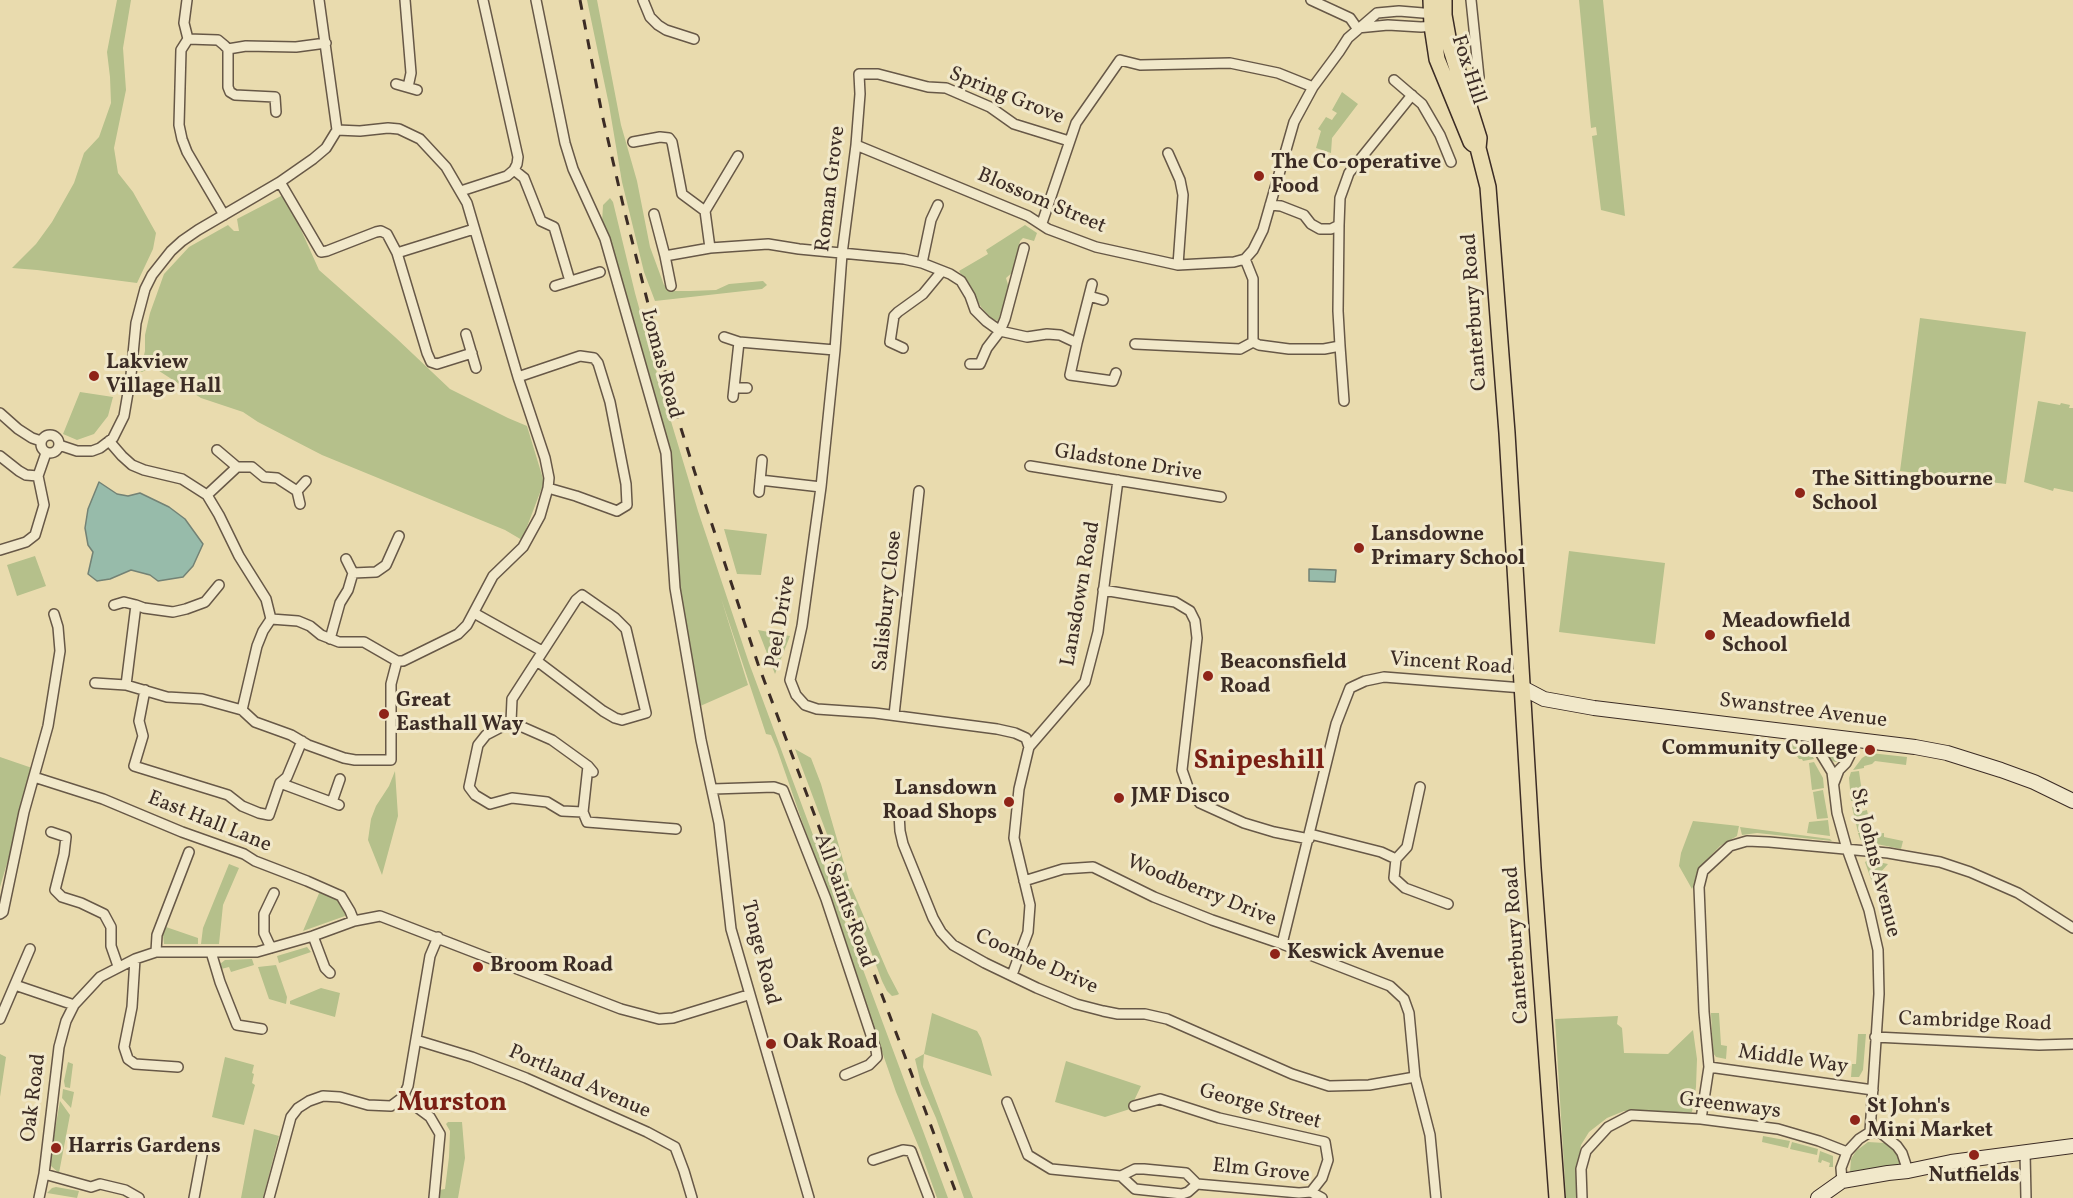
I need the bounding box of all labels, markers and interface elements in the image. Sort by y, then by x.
street label: Fox Hill [1444,32,1490,108]
street label: Spring Grove [945,62,1067,132]
street label: Roman Grove [812,125,852,253]
place label: The Co-operative Food [1271,151,1441,201]
street label: Blossom Street [973,164,1109,240]
marker: The Co-operative Food [1252,169,1266,183]
street label: Canterbury Road [1458,232,1494,392]
street label: Lomas Road [633,306,687,422]
place label: Lakview Village Hall [106,351,221,401]
marker: Lakview Village Hall [87,369,101,383]
street label: Gladstone Drive [1052,440,1204,488]
place label: The Sittingbourne School [1812,468,1993,518]
marker: The Sittingbourne School [1793,486,1807,500]
street label: Lansdown Road [1057,519,1107,669]
place label: Lansdowne Primary School [1371,523,1525,573]
street label: Salisbury Close [869,529,909,673]
marker: Lansdowne Primary School [1352,541,1366,555]
street label: Peel Drive [761,574,803,670]
place label: Meadowfield School [1722,610,1850,660]
marker: Meadowfield School [1703,628,1717,642]
street label: Vincent Road [1389,648,1513,682]
place label: Beaconsfield Road [1220,651,1347,701]
marker: Beaconsfield Road [1201,669,1215,683]
place label: Great Easthall Way [396,689,523,739]
street label: Swanstree Avenue [1718,689,1888,735]
marker: Great Easthall Way [377,707,391,721]
place label: Community College [1662,737,1858,763]
marker: Community College [1863,743,1877,757]
district label: Snipeshill [1193,747,1325,779]
place label: Lansdown Road Shops [882,777,997,827]
place label: JMF Disco [1131,785,1230,811]
street label: St. Johns Avenue [1843,786,1905,940]
street label: East Hall Lane [143,787,275,859]
marker: JMF Disco [1112,791,1126,805]
marker: Lansdown Road Shops [1002,795,1016,809]
street label: All Saints Road [807,831,879,971]
street label: Woodberry Drive [1122,850,1280,934]
street label: Canterbury Road [1500,865,1536,1025]
street label: Tonge Road [734,898,784,1008]
street label: Coombe Drive [971,925,1101,1001]
place label: Keswick Avenue [1287,941,1444,967]
marker: Keswick Avenue [1268,947,1282,961]
place label: Broom Road [490,954,613,980]
marker: Broom Road [471,960,485,974]
street label: Cambridge Road [1898,1008,2052,1038]
place label: Oak Road [783,1031,878,1057]
marker: Oak Road [764,1037,778,1051]
street label: Portland Avenue [504,1040,654,1126]
street label: Middle Way [1736,1041,1850,1081]
street label: Oak Road [17,1052,53,1144]
street label: George Street [1196,1080,1324,1136]
street label: Greenways [1678,1088,1782,1126]
district label: Murston [397,1089,507,1121]
place label: St John's Mini Market [1867,1095,1993,1145]
marker: St John's Mini Market [1848,1113,1862,1127]
place label: Harris Gardens [68,1135,221,1161]
marker: Harris Gardens [49,1141,63,1155]
marker: Nutfields [1967,1148,1981,1162]
street label: Elm Grove [1211,1154,1311,1190]
place label: Nutfields [1928,1164,2020,1190]

